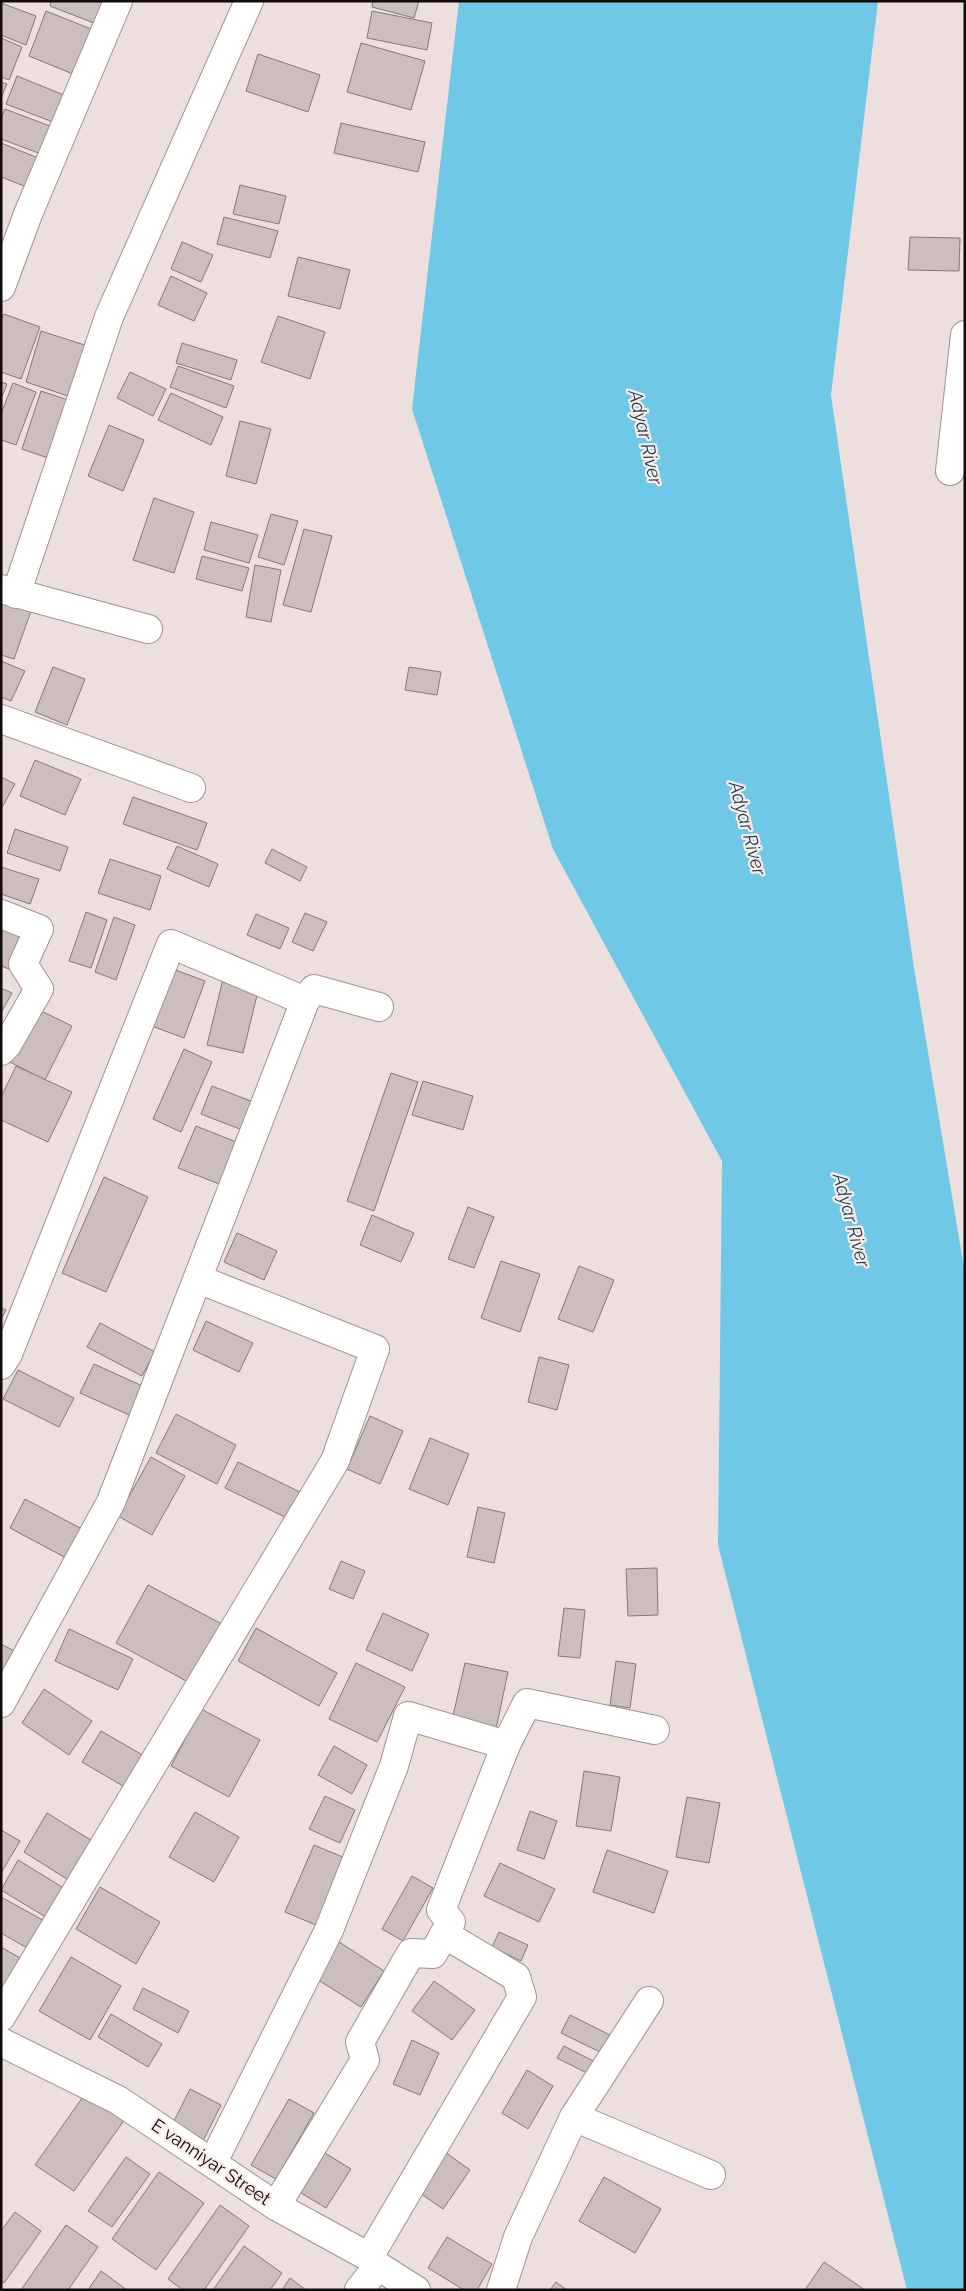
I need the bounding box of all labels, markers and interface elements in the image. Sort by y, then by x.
water label: Adyar River [624,387,668,488]
water label: Adyar River [725,778,771,879]
water label: Adyar River [829,1170,875,1271]
street label: E vanniyar Street [148,2114,275,2209]

